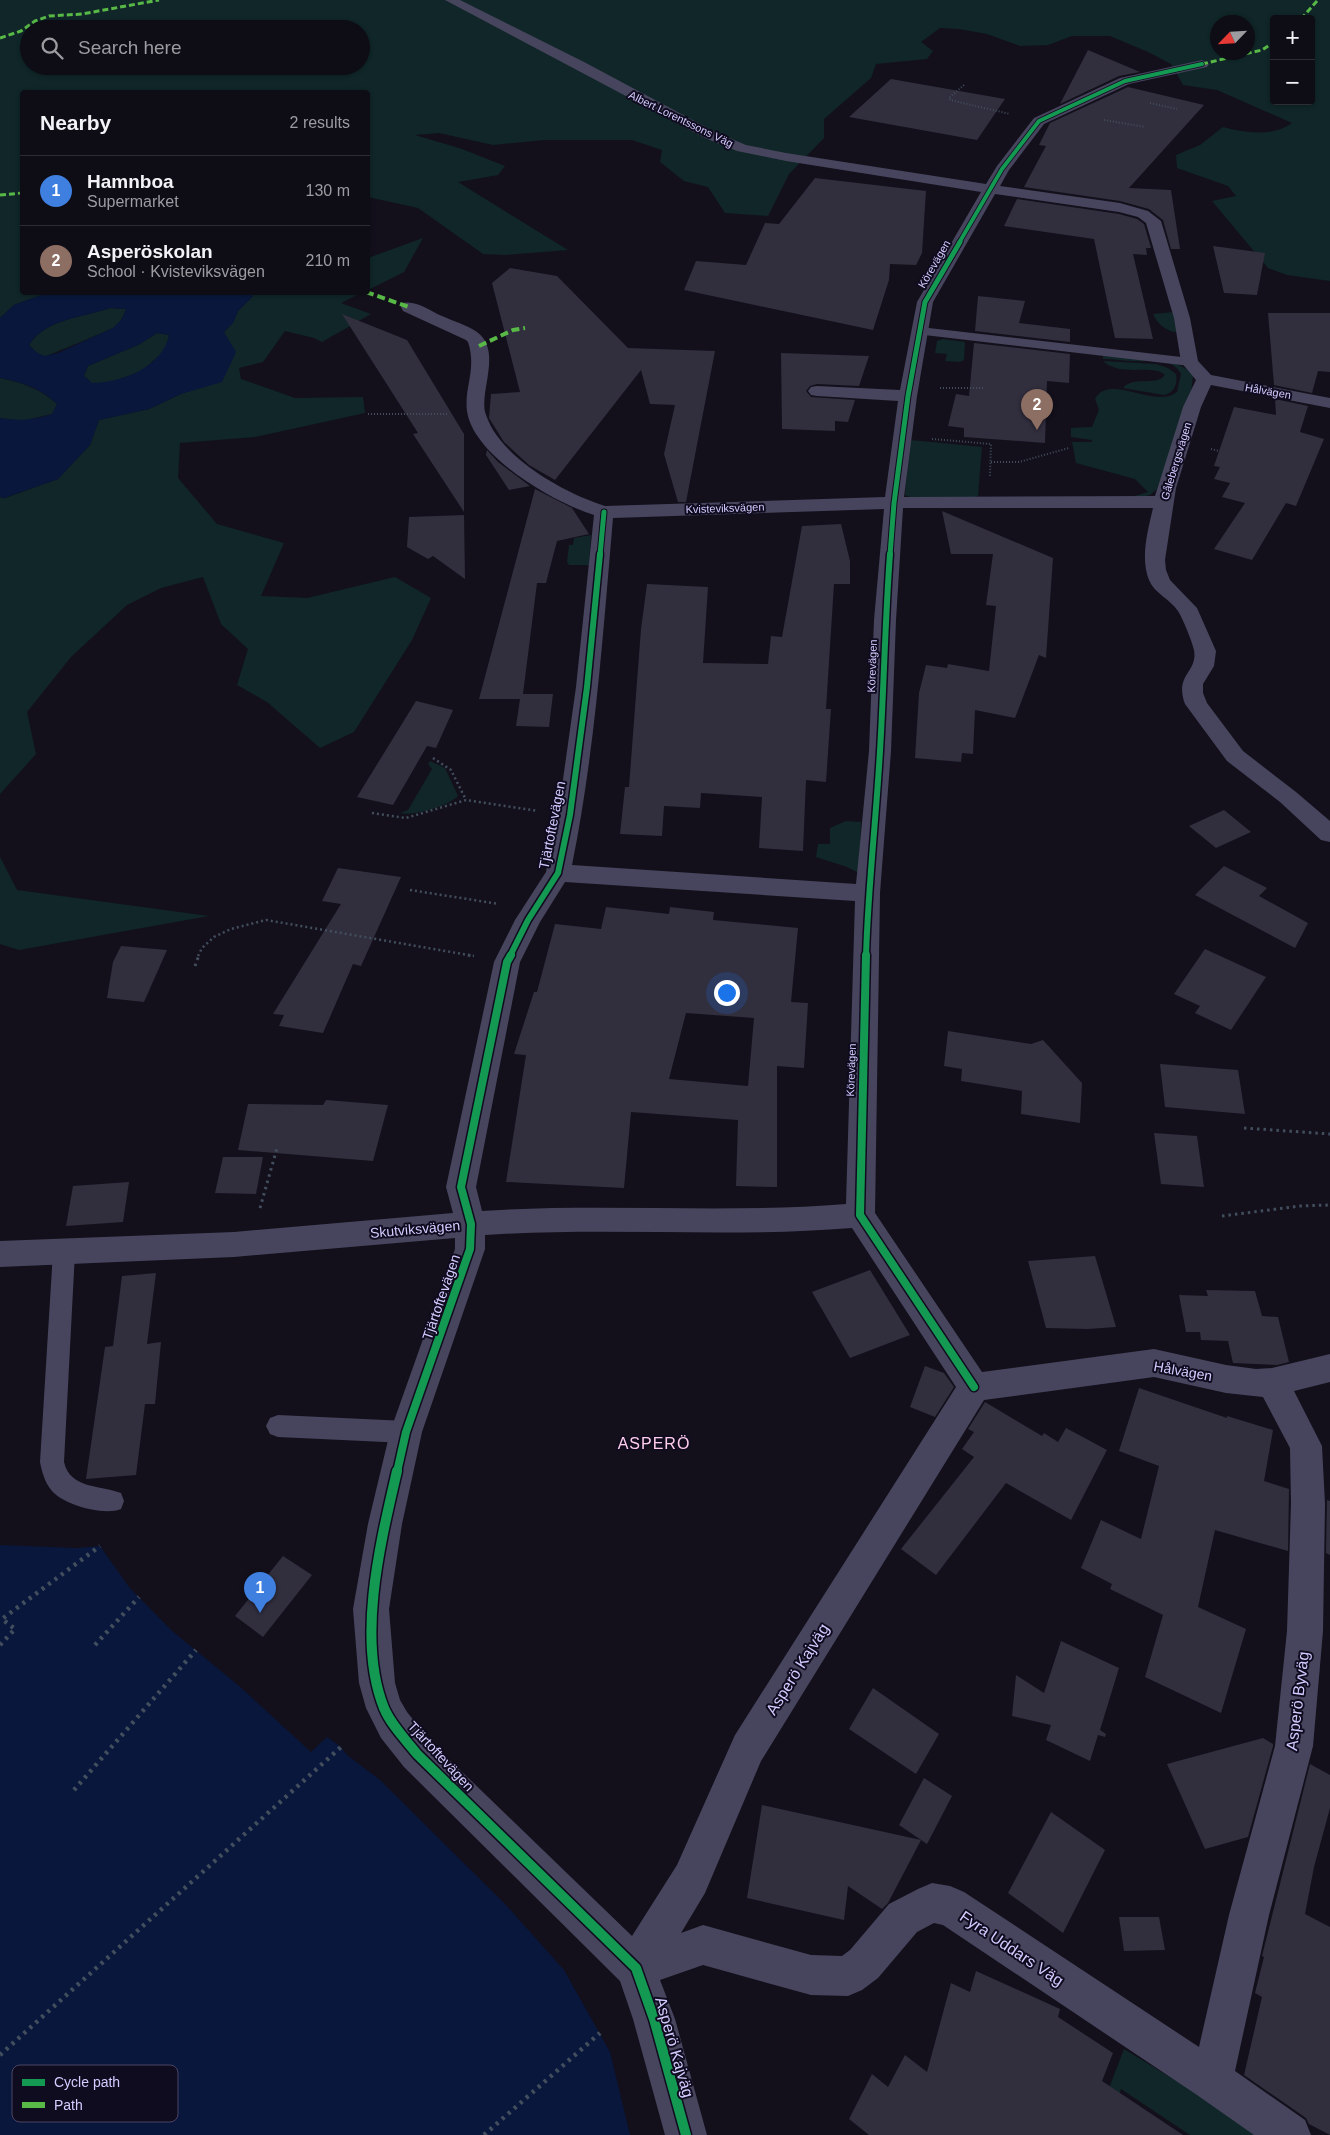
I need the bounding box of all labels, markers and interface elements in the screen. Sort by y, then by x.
north arrow [1210,15,1255,60]
map controls [1270,15,1315,105]
button: + [1270,15,1315,60]
search box [20,20,370,75]
icon: search [38,34,66,62]
text: Search here [78,37,182,58]
button: − [1270,60,1315,105]
street label: Albert Lorentssons Väg [627,89,735,149]
text: Nearby [40,111,111,134]
text: 2 results [290,114,350,131]
text: Hamnboa [87,171,174,192]
text: 1 [52,182,60,199]
text: 130 m [306,182,350,199]
text: Supermarket [87,193,179,210]
street label: Körevägen [915,238,953,290]
text: Asperöskolan [87,241,213,262]
text: 2 [52,252,60,269]
text: 210 m [306,252,350,269]
text: School · Kvisteviksvägen [87,263,265,280]
street label: Hålvägen [1244,381,1292,401]
pin: 2 [1021,389,1053,430]
street label: Gålebergsvägen [1158,421,1194,501]
street label: Kvisteviksvägen [685,501,765,515]
street label: Körevägen [865,639,879,693]
street label: Tjärtoftevägen [536,780,568,870]
your location [714,980,740,1006]
street label: Körevägen [844,1043,858,1097]
street label: Skutviksvägen [369,1217,461,1241]
street label: Tjärtoftevägen [419,1252,463,1342]
street label: Hålvägen [1152,1358,1214,1384]
district label: ASPERÖ [618,1435,690,1452]
pin: 1 [244,1572,276,1613]
street label: Asperö Kajväg [763,1621,832,1718]
street label: Asperö Byväg [1283,1651,1312,1752]
street label: Tjärtoftevägen [405,1718,477,1794]
street label: Fyra Uddars Väg [957,1908,1067,1989]
street label: Asperö Kajväg [652,1995,697,2099]
legend [12,2065,178,2122]
text: Cycle path [54,2074,120,2090]
text: Path [54,2097,83,2113]

